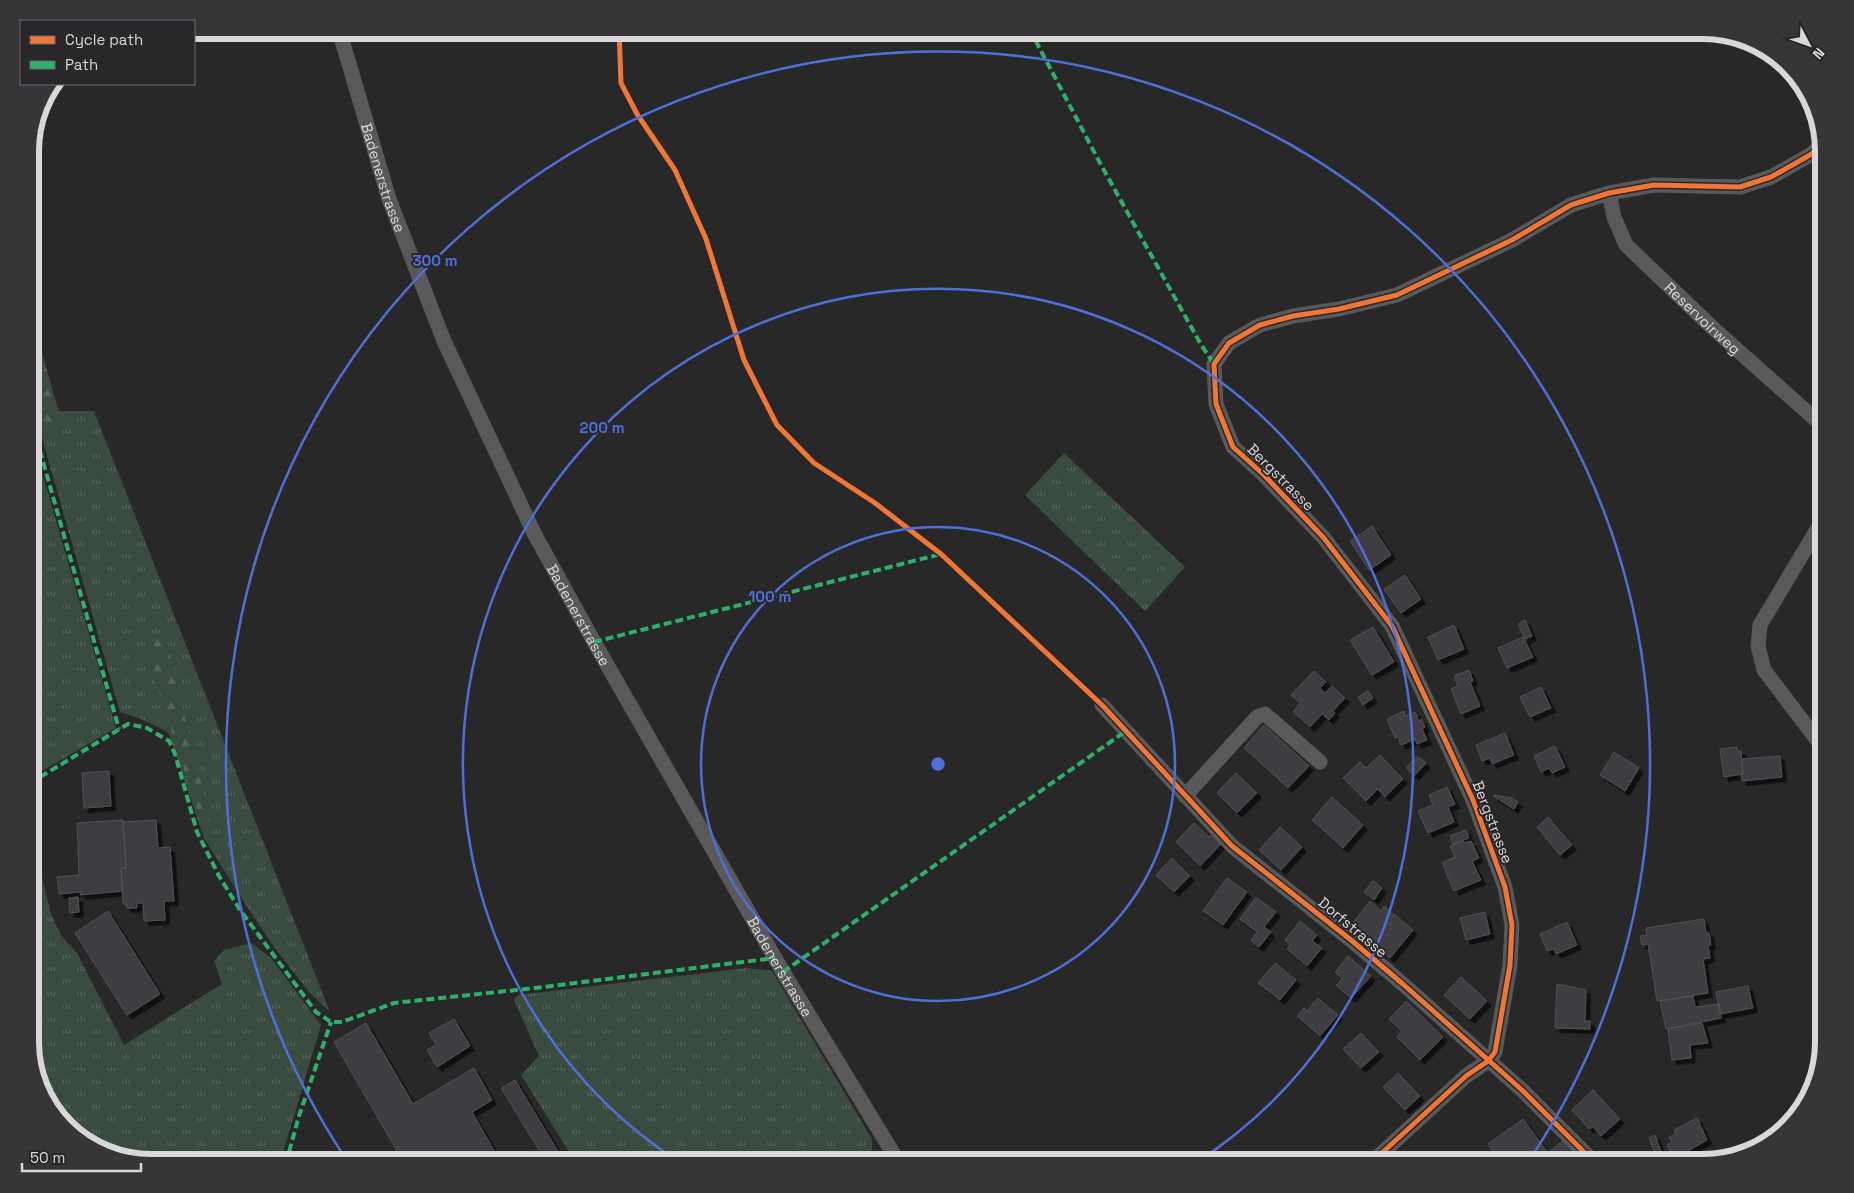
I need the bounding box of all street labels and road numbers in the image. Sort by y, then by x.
street label: Badenerstrasse [357,120,410,235]
street label: Reservoirweg [1661,278,1745,358]
street label: Bergstrasse [1243,439,1319,515]
street label: Badenerstrasse [543,560,615,669]
street label: Bergstrasse [1469,778,1518,866]
street label: Dorfstrasse [1314,893,1392,962]
street label: Badenerstrasse [743,912,817,1020]

